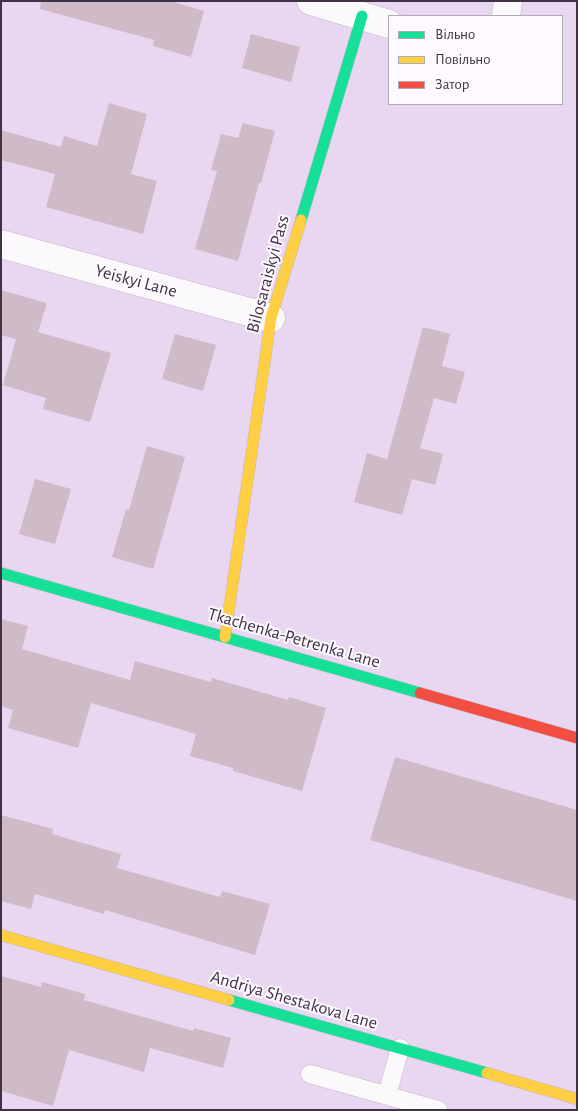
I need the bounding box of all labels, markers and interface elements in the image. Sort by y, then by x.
legend [388,15,563,105]
text: Вільно [435,27,475,42]
text: Повільно [435,52,491,67]
text: Затор [435,77,469,92]
street label: Bilosaraiskyi Pass [242,213,294,335]
street label: Yeiskyi Lane [93,260,179,302]
street label: Tkachenka-Petrenka Lane [205,603,383,673]
street label: Andriya Shestakova Lane [208,966,380,1034]

